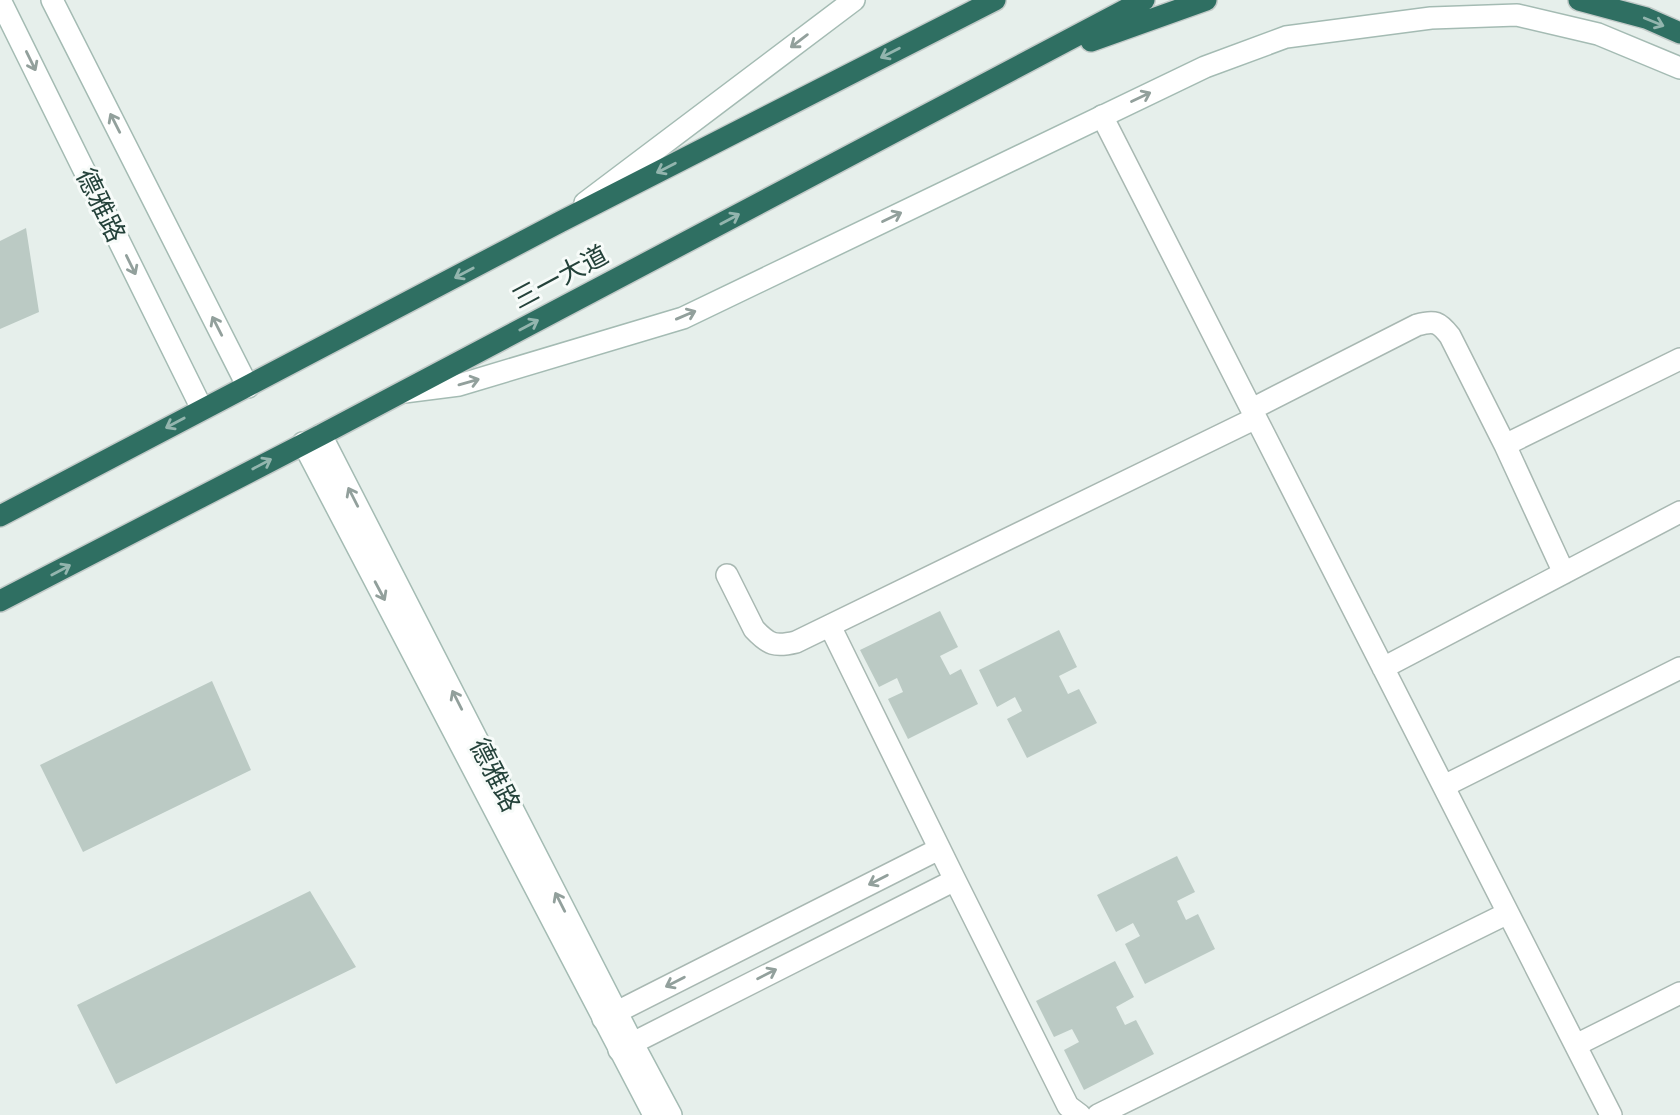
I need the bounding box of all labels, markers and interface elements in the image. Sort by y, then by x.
one-way arrow [1642,16,1664,29]
one-way arrow [790,33,809,48]
one-way arrow [881,47,901,61]
one-way arrow [24,50,38,71]
one-way arrow [1130,90,1151,104]
one-way arrow [107,113,121,134]
one-way arrow [656,161,677,175]
street label: 德雅路 [70,163,132,247]
one-way arrow [881,210,902,223]
one-way arrow [719,212,740,225]
street label: 三一大道 [507,238,613,316]
one-way arrow [125,254,138,275]
one-way arrow [454,266,475,280]
one-way arrow [675,308,697,321]
one-way arrow [209,316,223,337]
one-way arrow [518,318,539,331]
one-way arrow [457,375,480,388]
one-way arrow [166,416,186,430]
one-way arrow [251,457,272,471]
one-way arrow [346,487,360,508]
one-way arrow [50,562,70,576]
one-way arrow [374,580,387,601]
one-way arrow [449,690,463,711]
street label: 德雅路 [463,733,527,817]
one-way arrow [869,874,889,888]
one-way arrow [553,892,567,913]
one-way arrow [756,967,777,981]
one-way arrow [665,976,686,990]

